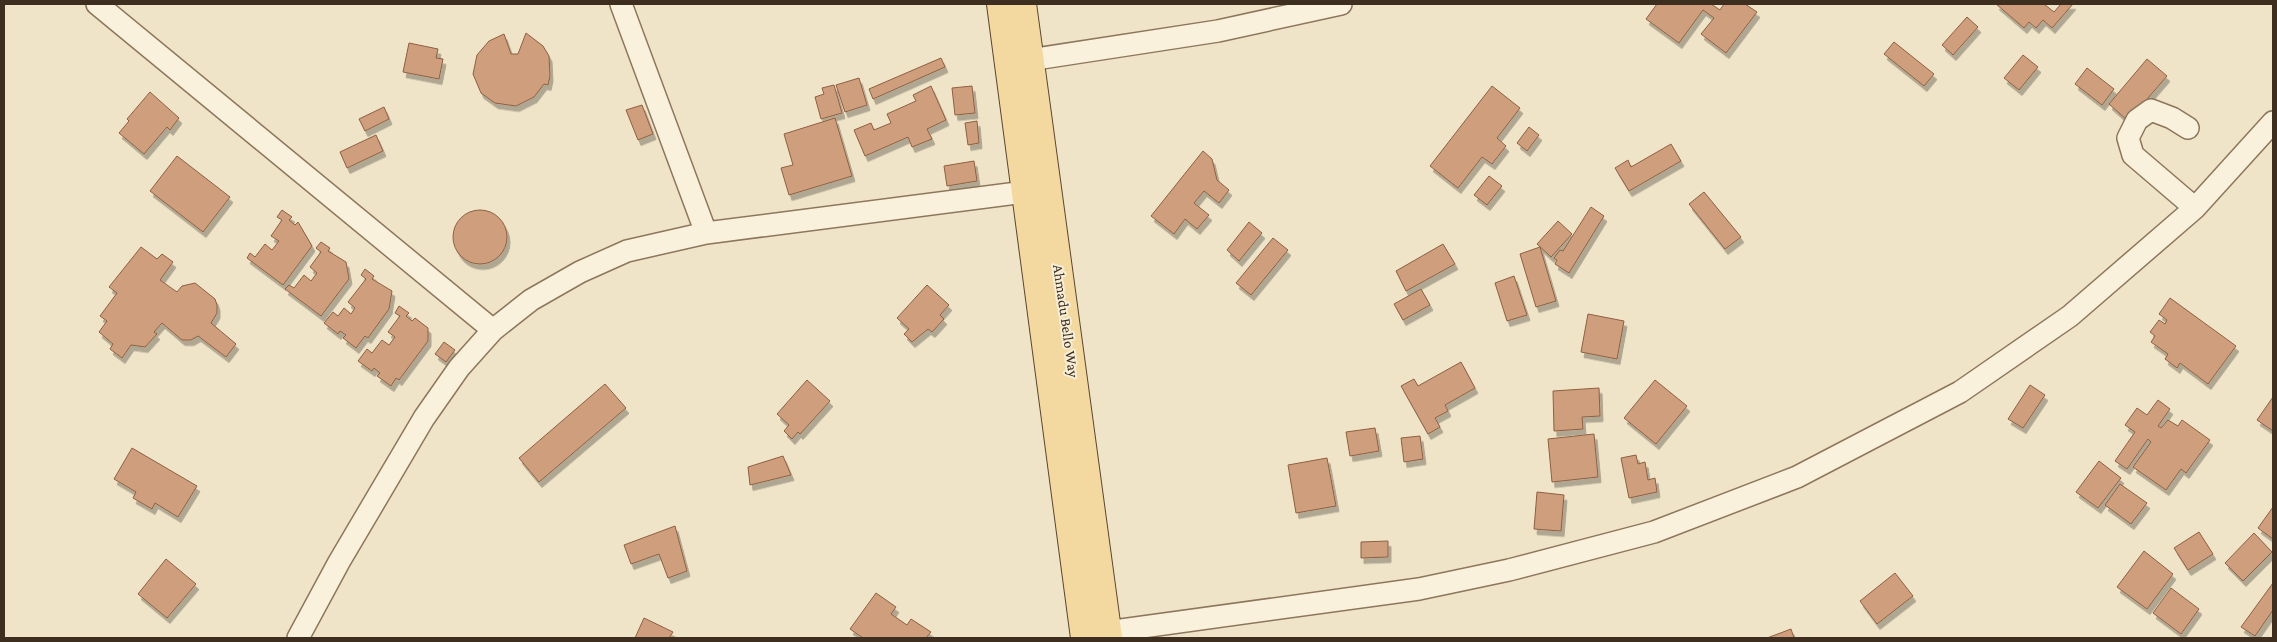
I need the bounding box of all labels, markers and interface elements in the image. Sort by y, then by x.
street label: Ahmadu Bello Way [1049,263,1082,379]

